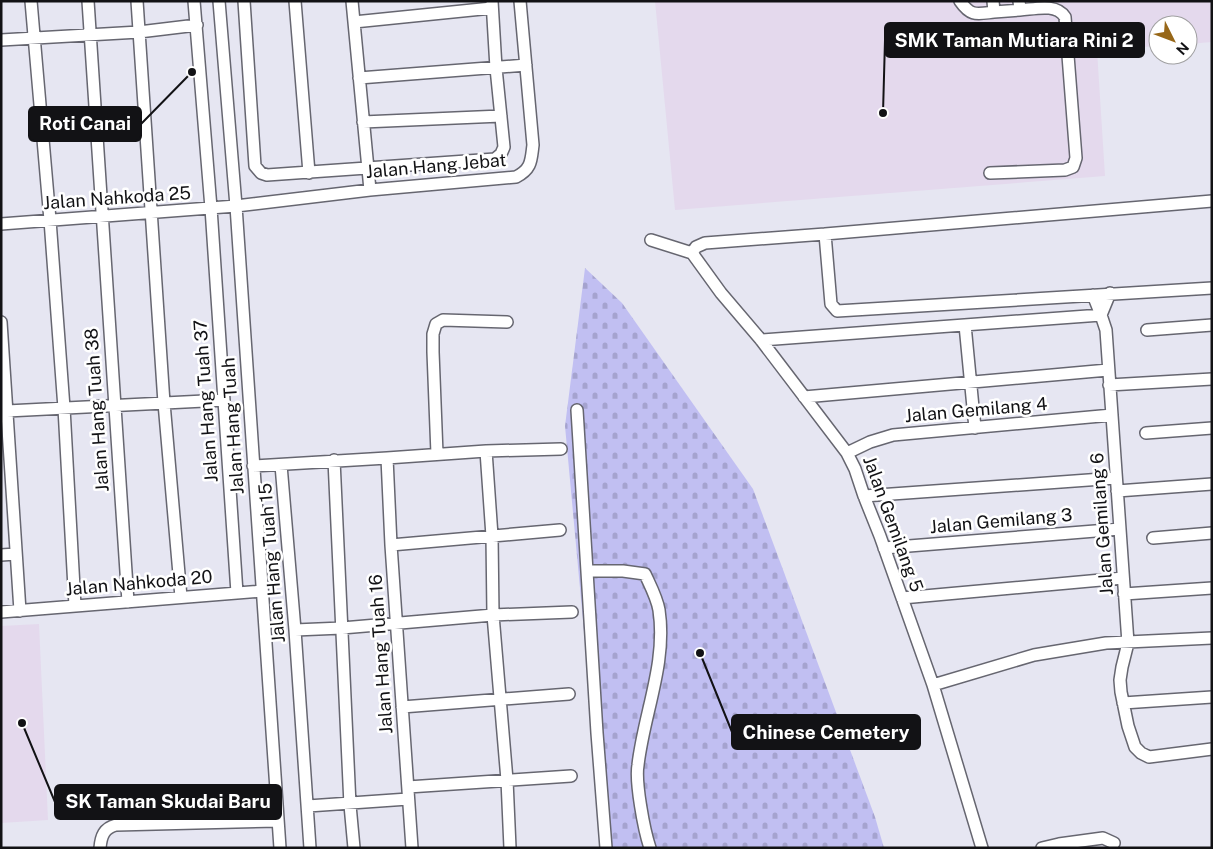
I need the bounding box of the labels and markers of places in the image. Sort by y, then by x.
callout: SMK Taman Mutiara Rini 2 [885,23,1144,57]
callout: Roti Canai [29,107,141,141]
callout: Chinese Cemetery [732,715,920,749]
callout: SK Taman Skudai Baru [55,785,281,819]

